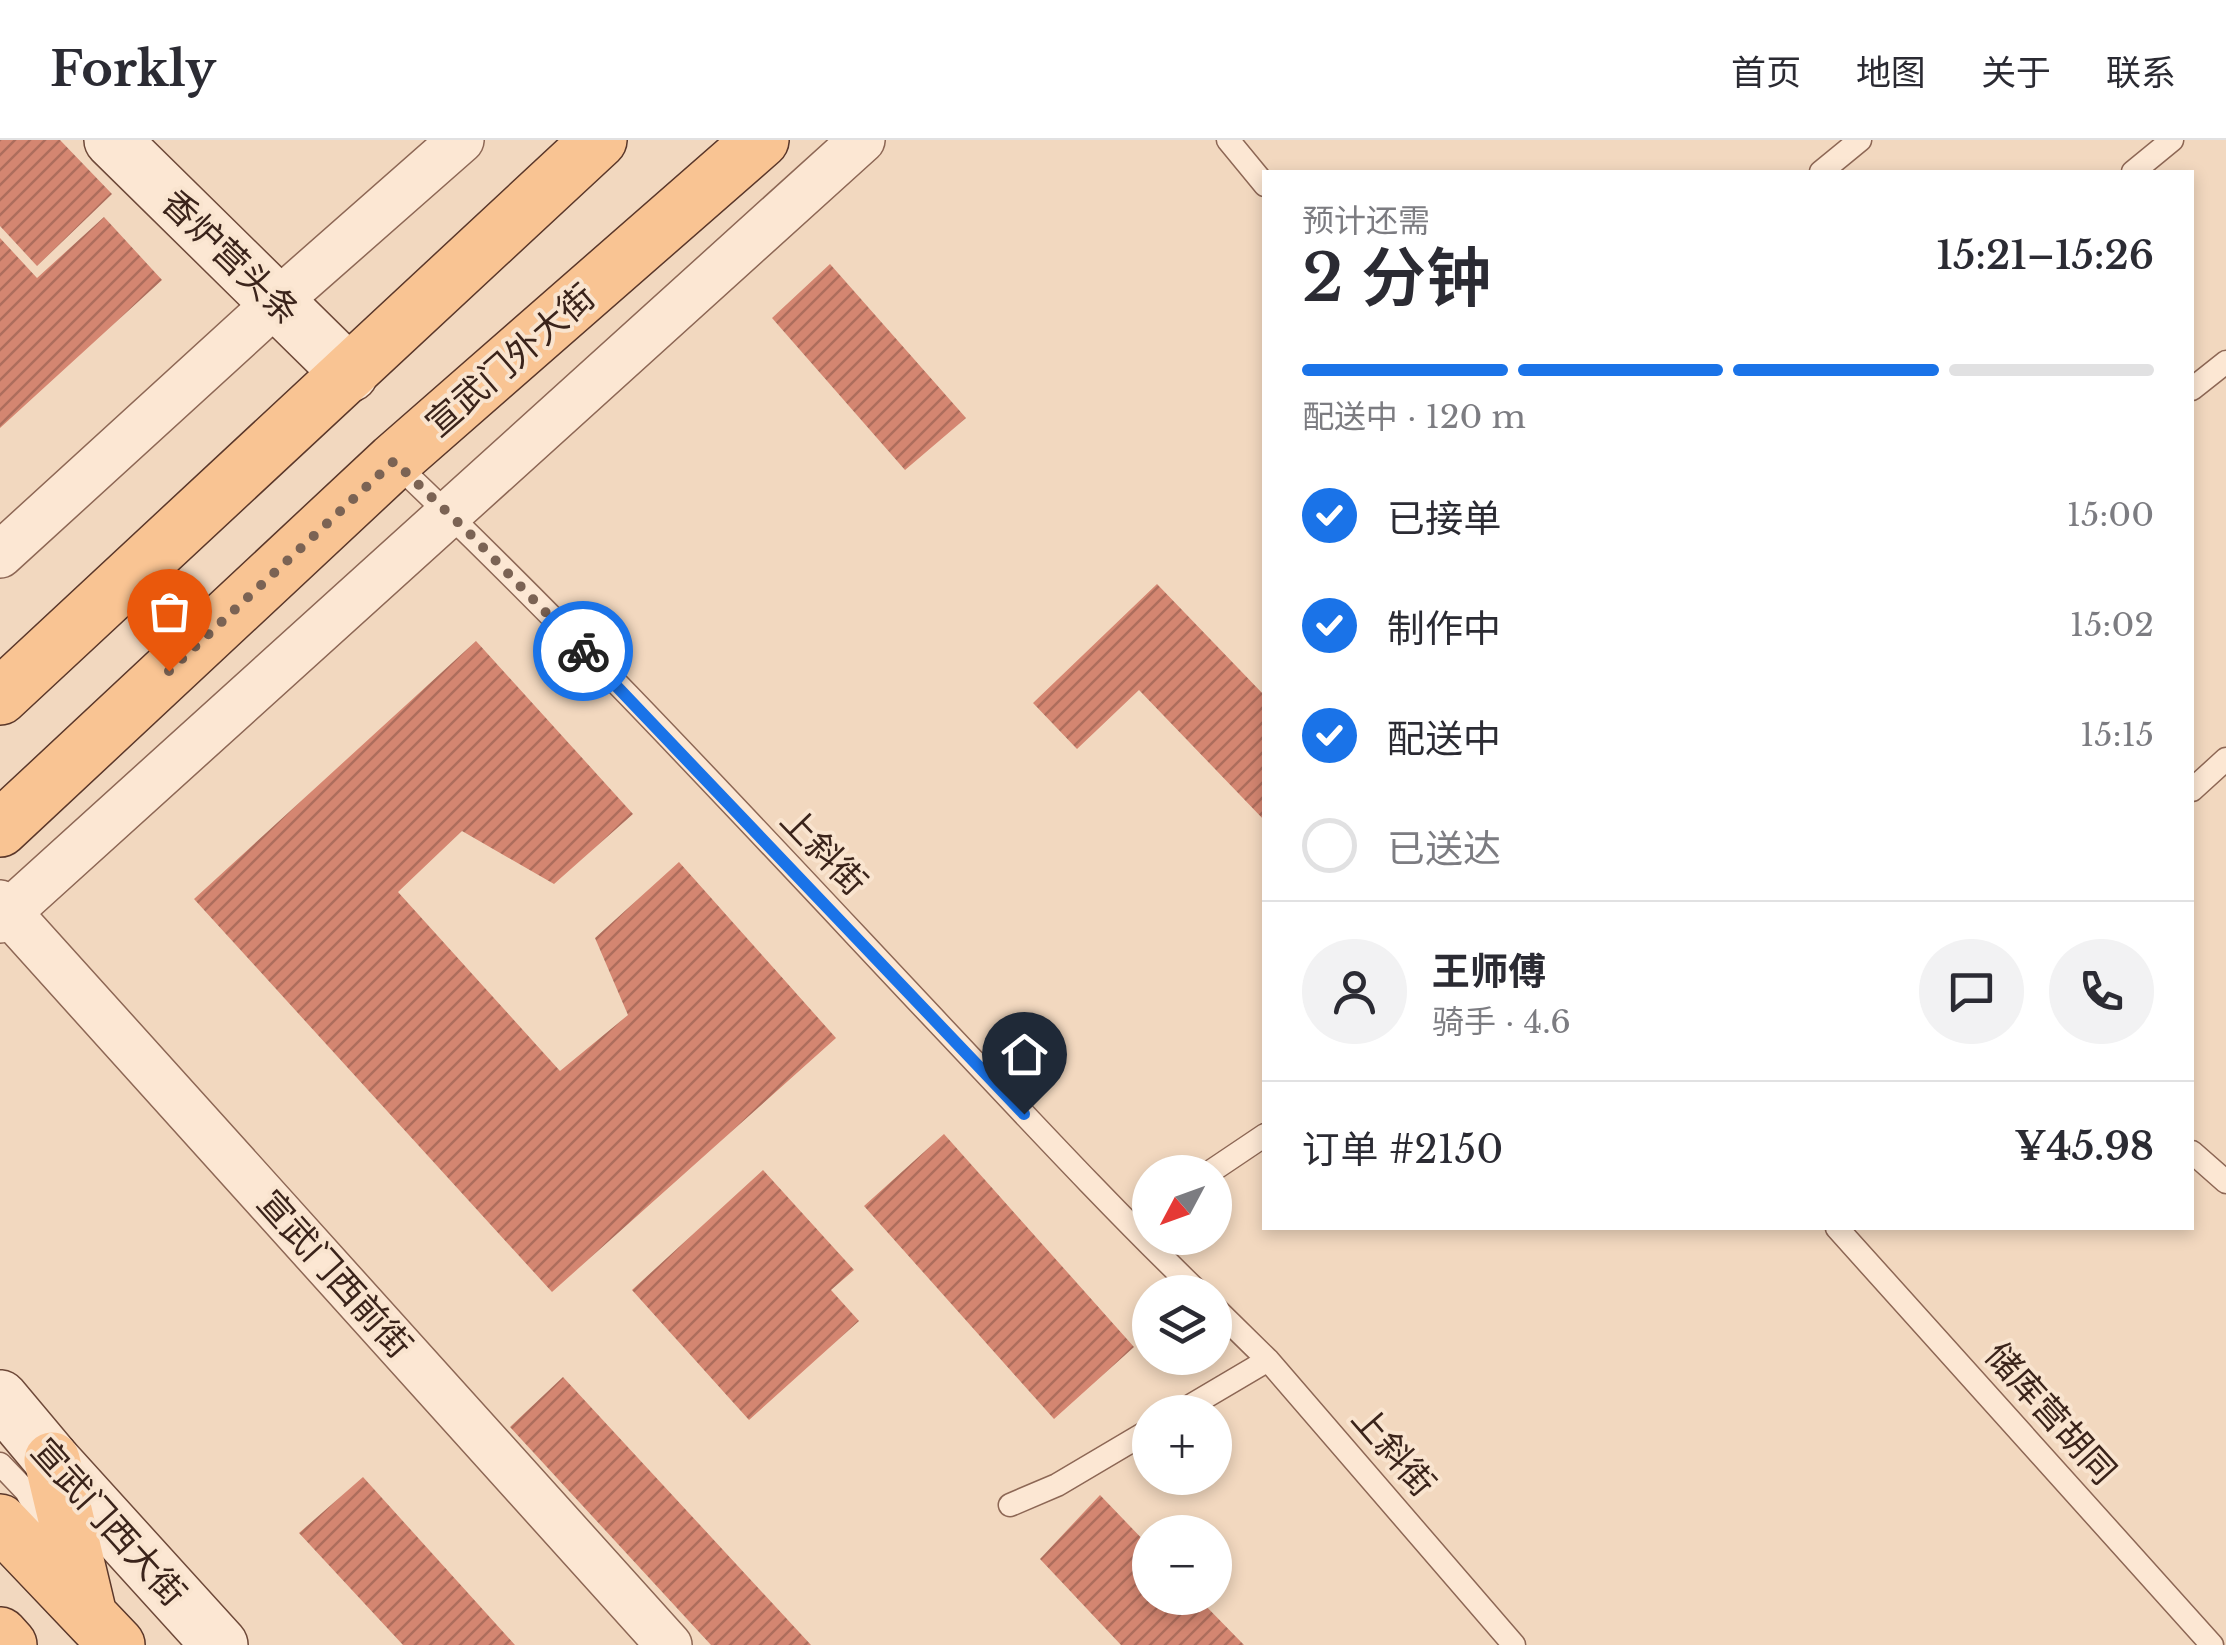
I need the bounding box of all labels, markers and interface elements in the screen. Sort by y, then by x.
text: Forkly [50,39,216,99]
text: 首页 [1731,51,1801,94]
text: 地图 [1856,51,1926,94]
text: 关于 [1981,51,2051,94]
text: 联系 [2106,51,2176,94]
street label: 香炉营头条 [153,181,309,333]
text: 预计还需 [1302,201,1430,241]
text: 15:21–15:26 [1936,232,2154,279]
text: 2 分钟 [1302,238,1491,319]
street label: 宣武门外大街 [417,275,603,445]
text: 配送中 · 120 m [1302,397,1526,437]
icon: check [1302,488,1357,543]
text: 已接单 [1387,495,1501,542]
text: 15:00 [2067,495,2154,535]
pin [127,569,212,672]
icon: bag [142,584,197,639]
icon: check [1302,598,1357,653]
courier [533,601,633,701]
text: 制作中 [1387,605,1501,652]
text: 15:02 [2070,605,2154,645]
icon: bike [556,624,611,679]
icon: check [1302,708,1357,763]
text: 配送中 [1387,715,1501,762]
text: 15:15 [2080,715,2154,755]
street label: 上斜街 [772,798,876,904]
text: 已送达 [1387,825,1501,872]
button: person [1302,939,1407,1044]
button: chat [1919,939,2024,1044]
button: phone [2049,939,2154,1044]
text: 王师傅 [1432,948,1546,995]
text: 骑手 · 4.6 [1432,1002,1571,1042]
pin [982,1012,1067,1115]
icon: home [997,1027,1052,1082]
text: ¥45.98 [2014,1123,2154,1170]
text: 订单 #2150 [1302,1126,1503,1173]
north arrow [1132,1155,1232,1255]
map controls [1132,1155,1232,1615]
street label: 宣武门西前街 [249,1182,421,1366]
button: layers [1132,1275,1232,1375]
street label: 储库营胡同 [1976,1334,2126,1492]
button: + [1132,1395,1232,1495]
street label: 上斜街 [1343,1397,1445,1505]
street label: 宣武门西大街 [23,1430,195,1614]
button: − [1132,1515,1232,1615]

